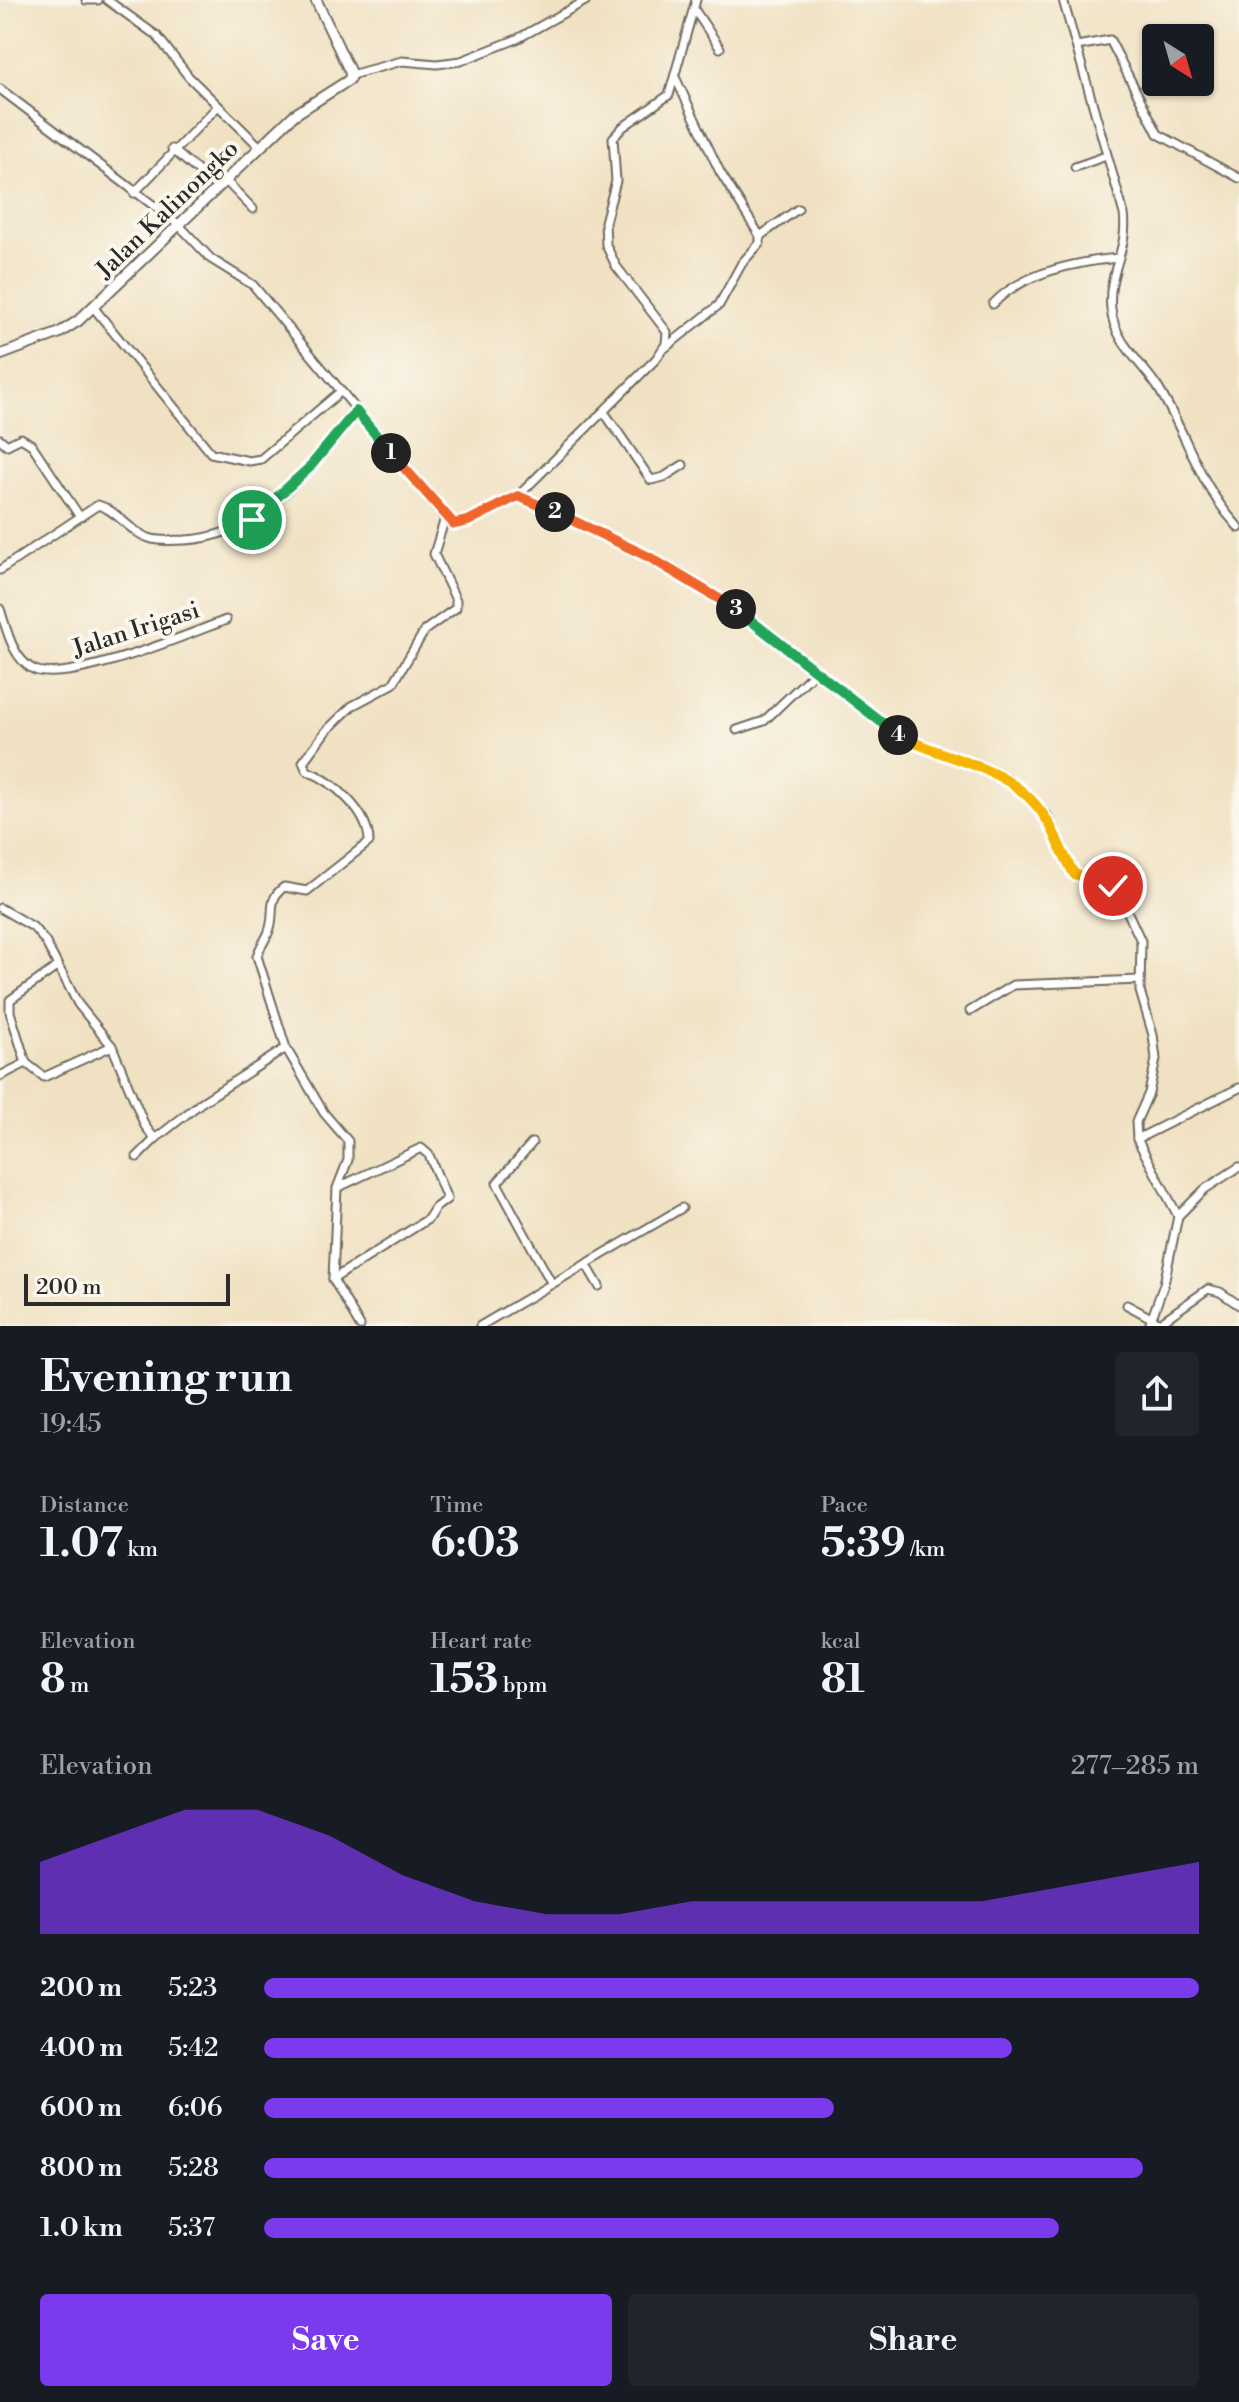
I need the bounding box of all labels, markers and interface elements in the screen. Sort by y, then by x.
north arrow [1142,24,1214,96]
map controls [1142,24,1214,96]
street label: Jalan Kalinongko [89,134,245,286]
pin: 1 [371,433,411,473]
text: 1 [386,439,396,466]
pin [218,486,286,554]
pin: 2 [535,492,575,532]
icon: arrive [230,498,274,542]
text: 2 [548,498,562,525]
pin: 3 [716,589,756,629]
street label: Jalan Irigasi [68,595,204,665]
text: 3 [729,595,743,622]
pin: 4 [878,715,918,755]
text: 4 [891,721,905,748]
pin [1079,852,1147,920]
icon: check [1091,864,1135,908]
scale bar [24,1270,230,1306]
text: 200 m [36,1274,102,1301]
text: Evening run [40,1350,293,1405]
button: share [1115,1352,1199,1436]
text: 19:45 [40,1408,102,1440]
text: Distance [40,1492,129,1519]
text: Time [430,1492,483,1519]
text: Pace [821,1492,868,1519]
text: 1.07 [40,1519,123,1569]
text: 6:03 [430,1519,520,1569]
text: 5:39 [821,1519,906,1569]
text: km [123,1536,158,1563]
text: /km [906,1536,945,1563]
text: Elevation [40,1628,135,1655]
text: Heart rate [430,1628,532,1655]
text: kcal [821,1628,861,1655]
text: 8 [40,1655,65,1705]
text: 153 [430,1655,498,1705]
text: 81 [821,1655,865,1705]
text: m [65,1672,89,1699]
text: bpm [498,1672,547,1699]
text: Elevation [40,1750,153,1782]
text: 277–285 m [1071,1750,1199,1782]
text: 200 m [40,1972,122,2004]
text: 5:23 [168,1972,217,2004]
text: 400 m [40,2032,123,2064]
text: 5:42 [168,2032,219,2064]
text: 600 m [40,2092,122,2124]
text: 6:06 [168,2092,223,2124]
text: 800 m [40,2152,122,2184]
text: 5:28 [168,2152,219,2184]
text: 1.0 km [40,2212,123,2244]
text: 5:37 [168,2212,215,2244]
button: Save [40,2294,612,2386]
button: Share [628,2294,1199,2386]

